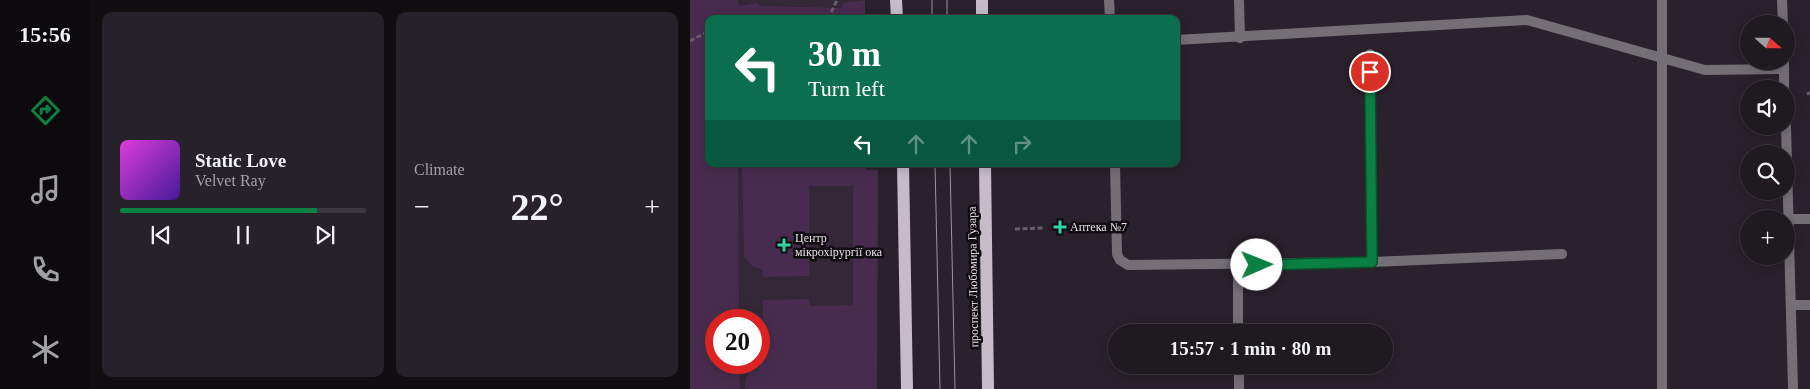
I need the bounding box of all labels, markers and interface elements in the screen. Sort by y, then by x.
north arrow [1740,15,1795,70]
map controls [1740,15,1795,265]
text: 15:56 [19,22,71,47]
icon: left [725,35,790,100]
text: 30 m [808,35,881,74]
pin [1349,51,1391,93]
icon: arrive [1356,58,1384,86]
text: Turn left [808,76,885,101]
button: sound [1740,80,1795,135]
icon: directions [28,93,63,128]
icon: left [849,130,877,158]
icon: ahead [902,130,930,158]
icon: ahead [955,130,983,158]
icon: right [1008,130,1036,158]
button: search [1740,145,1795,200]
text: Static Love [195,150,286,171]
text: Climate [414,161,465,178]
icon: music [28,172,63,207]
text: Velvet Ray [195,172,266,189]
text: 22° [510,186,564,228]
text: − [414,191,430,222]
text: + [644,191,660,222]
street label: проспект Любомира Гузара [965,206,981,348]
button: + [1740,210,1795,265]
place label: Аптека №7 [1070,220,1127,234]
icon: previous [147,221,175,249]
icon: pause [229,221,257,249]
icon: next [311,221,339,249]
marker: Аптека №7 [1054,221,1066,233]
place label: Центр мікрохірургії ока [795,231,883,259]
marker: Центр мікрохірургії ока [777,238,791,252]
position arrow [1230,238,1282,290]
icon: phone [28,252,63,287]
speed limit sign: 20 [705,309,770,374]
icon: climate [28,332,63,367]
text: 15:57 · 1 min · 80 m [1170,338,1331,359]

